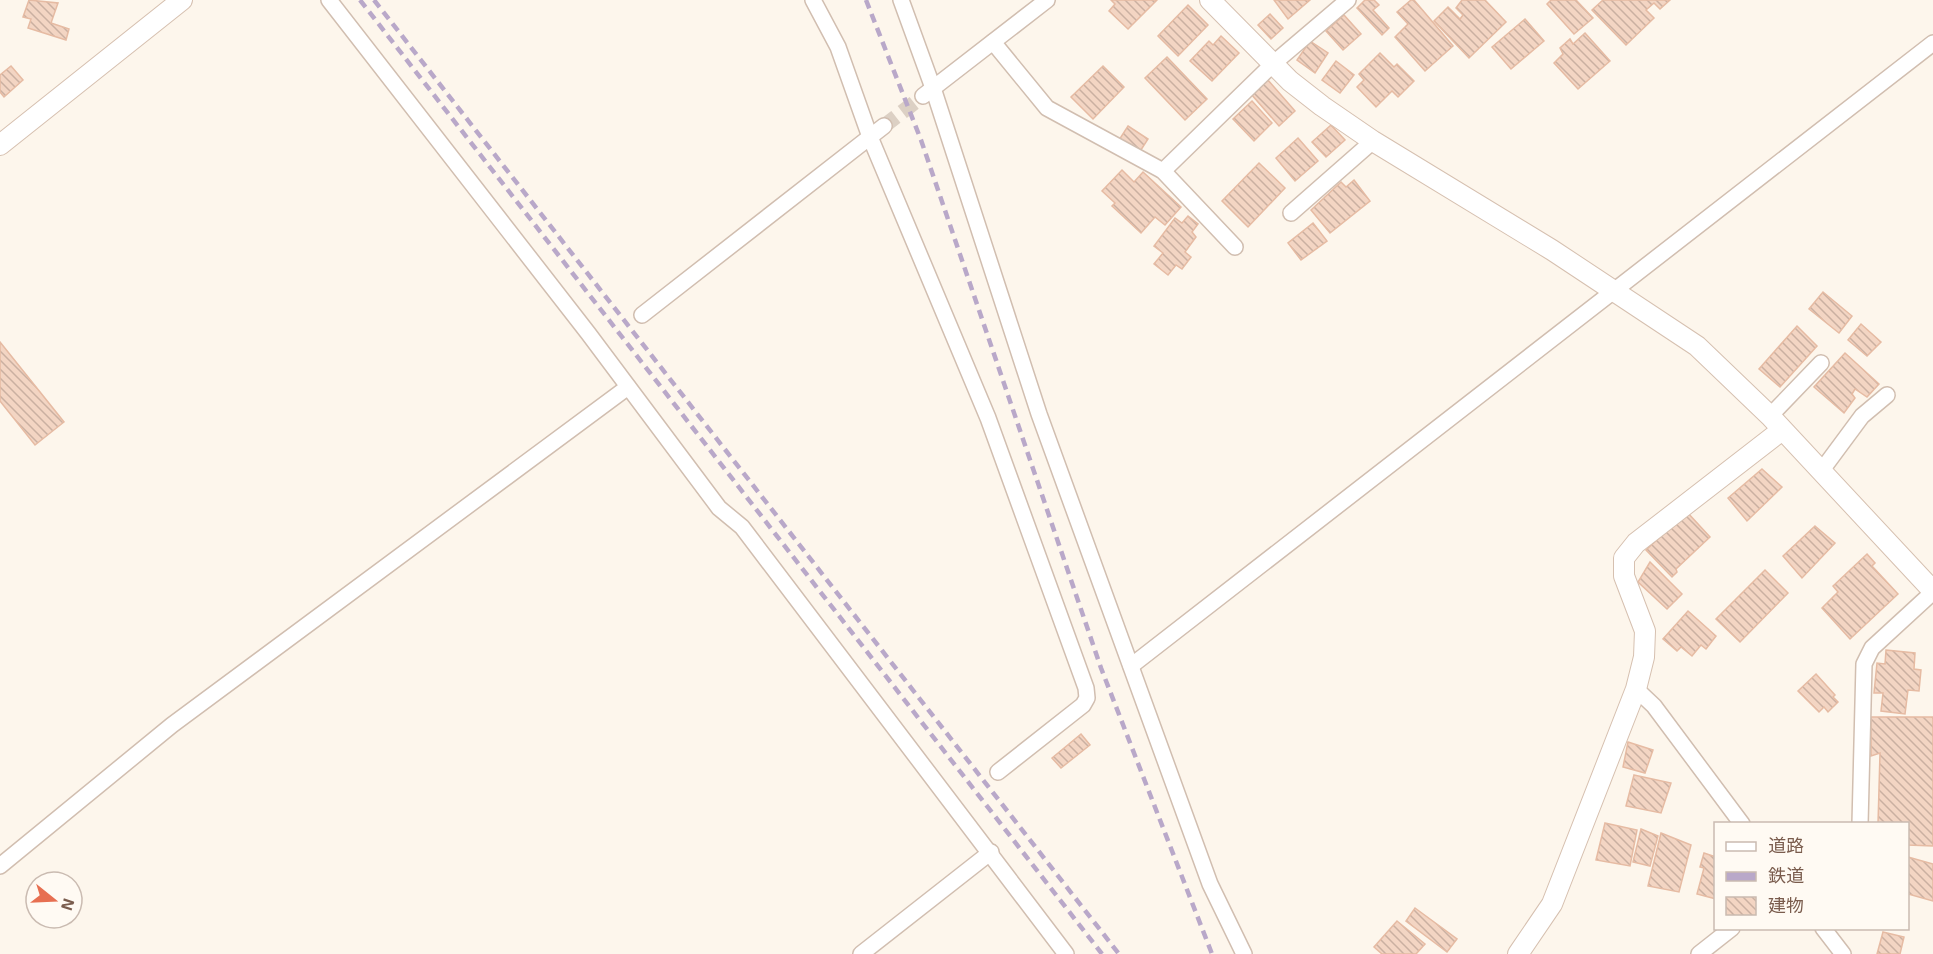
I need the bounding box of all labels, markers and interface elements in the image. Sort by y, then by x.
legend [1714,822,1909,930]
text: 道路 [1768,834,1804,856]
text: 鉄道 [1768,864,1804,886]
north arrow [24,870,84,930]
text: 建物 [1768,894,1804,916]
text: N [58,896,80,913]

